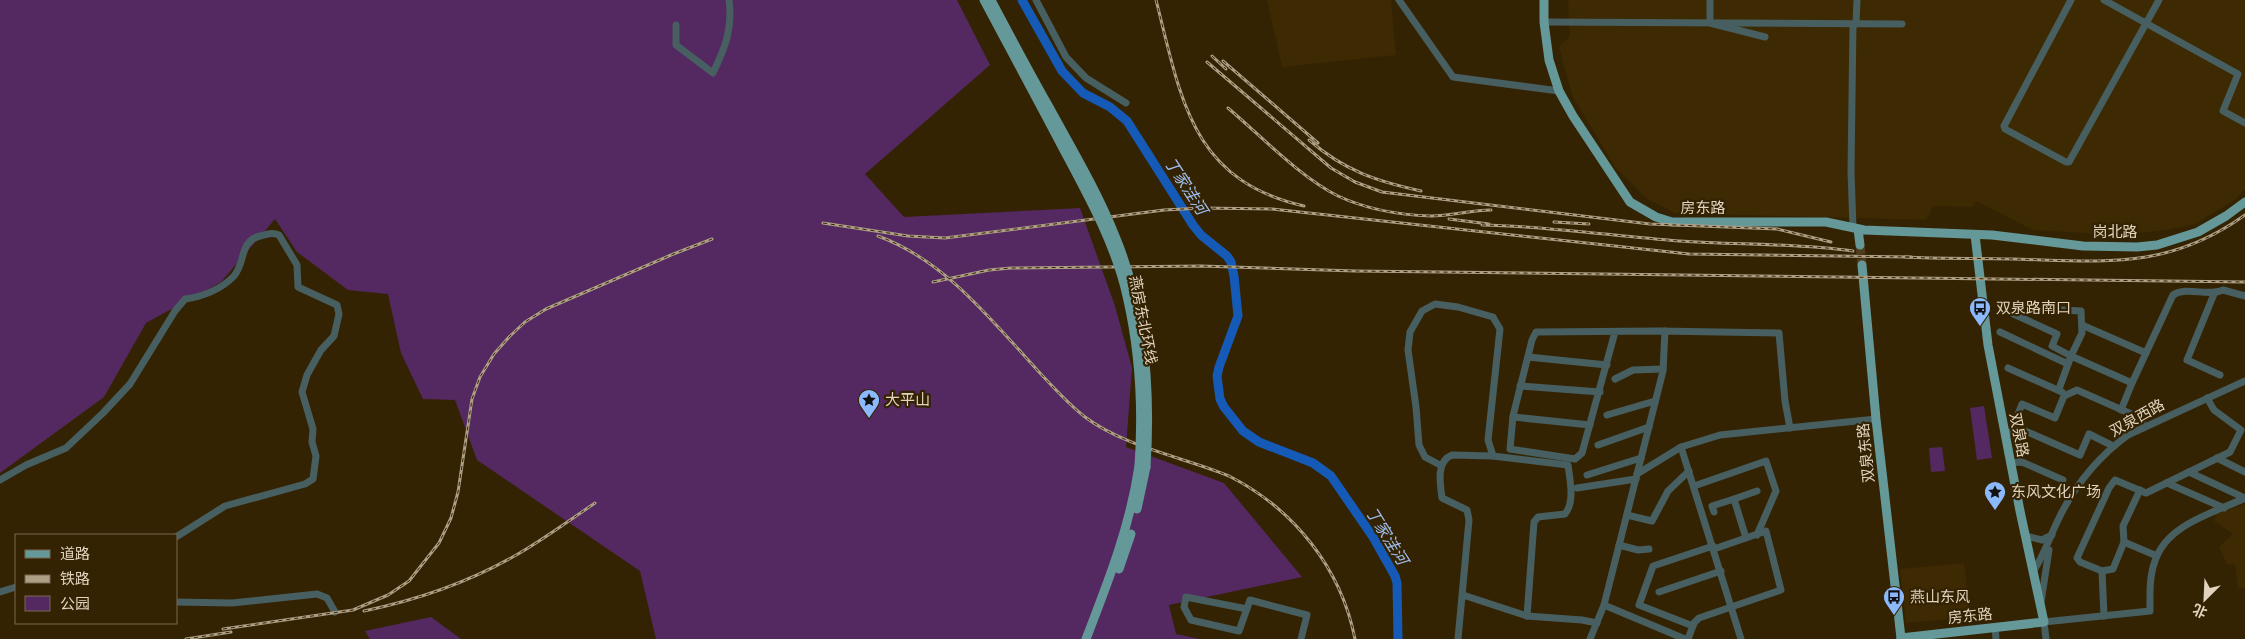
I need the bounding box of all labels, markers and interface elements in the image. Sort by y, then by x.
water label: 丁家洼河 [1161,154,1213,221]
street label: 房东路 [1680,199,1726,217]
street label: 岗北路 [2092,223,2138,241]
street label: 燕房东北环线 [1126,274,1160,366]
bus stop icon: 双泉路南口 [1968,296,1992,327]
place label: 双泉路南口 [1996,299,2071,317]
place icon: 大平山 [857,388,881,419]
place label: 大平山 [885,391,930,409]
street label: 双泉西路 [2106,396,2168,440]
street label: 双泉路 [2006,411,2032,459]
street label: 双泉东路 [1854,422,1878,484]
place icon: 东风文化广场 [1983,480,2007,511]
place label: 东风文化广场 [2011,483,2101,501]
water label: 丁家洼河 [1362,504,1414,571]
legend [15,534,178,624]
text: 道路 [60,545,90,563]
text: 铁路 [60,570,90,588]
north arrow [2180,574,2230,624]
bus stop icon: 燕山东风 [1882,585,1906,616]
place label: 燕山东风 [1910,588,1970,606]
text: 公园 [60,595,90,613]
text: 北 [2190,601,2209,621]
street label: 房东路 [1947,605,1993,627]

